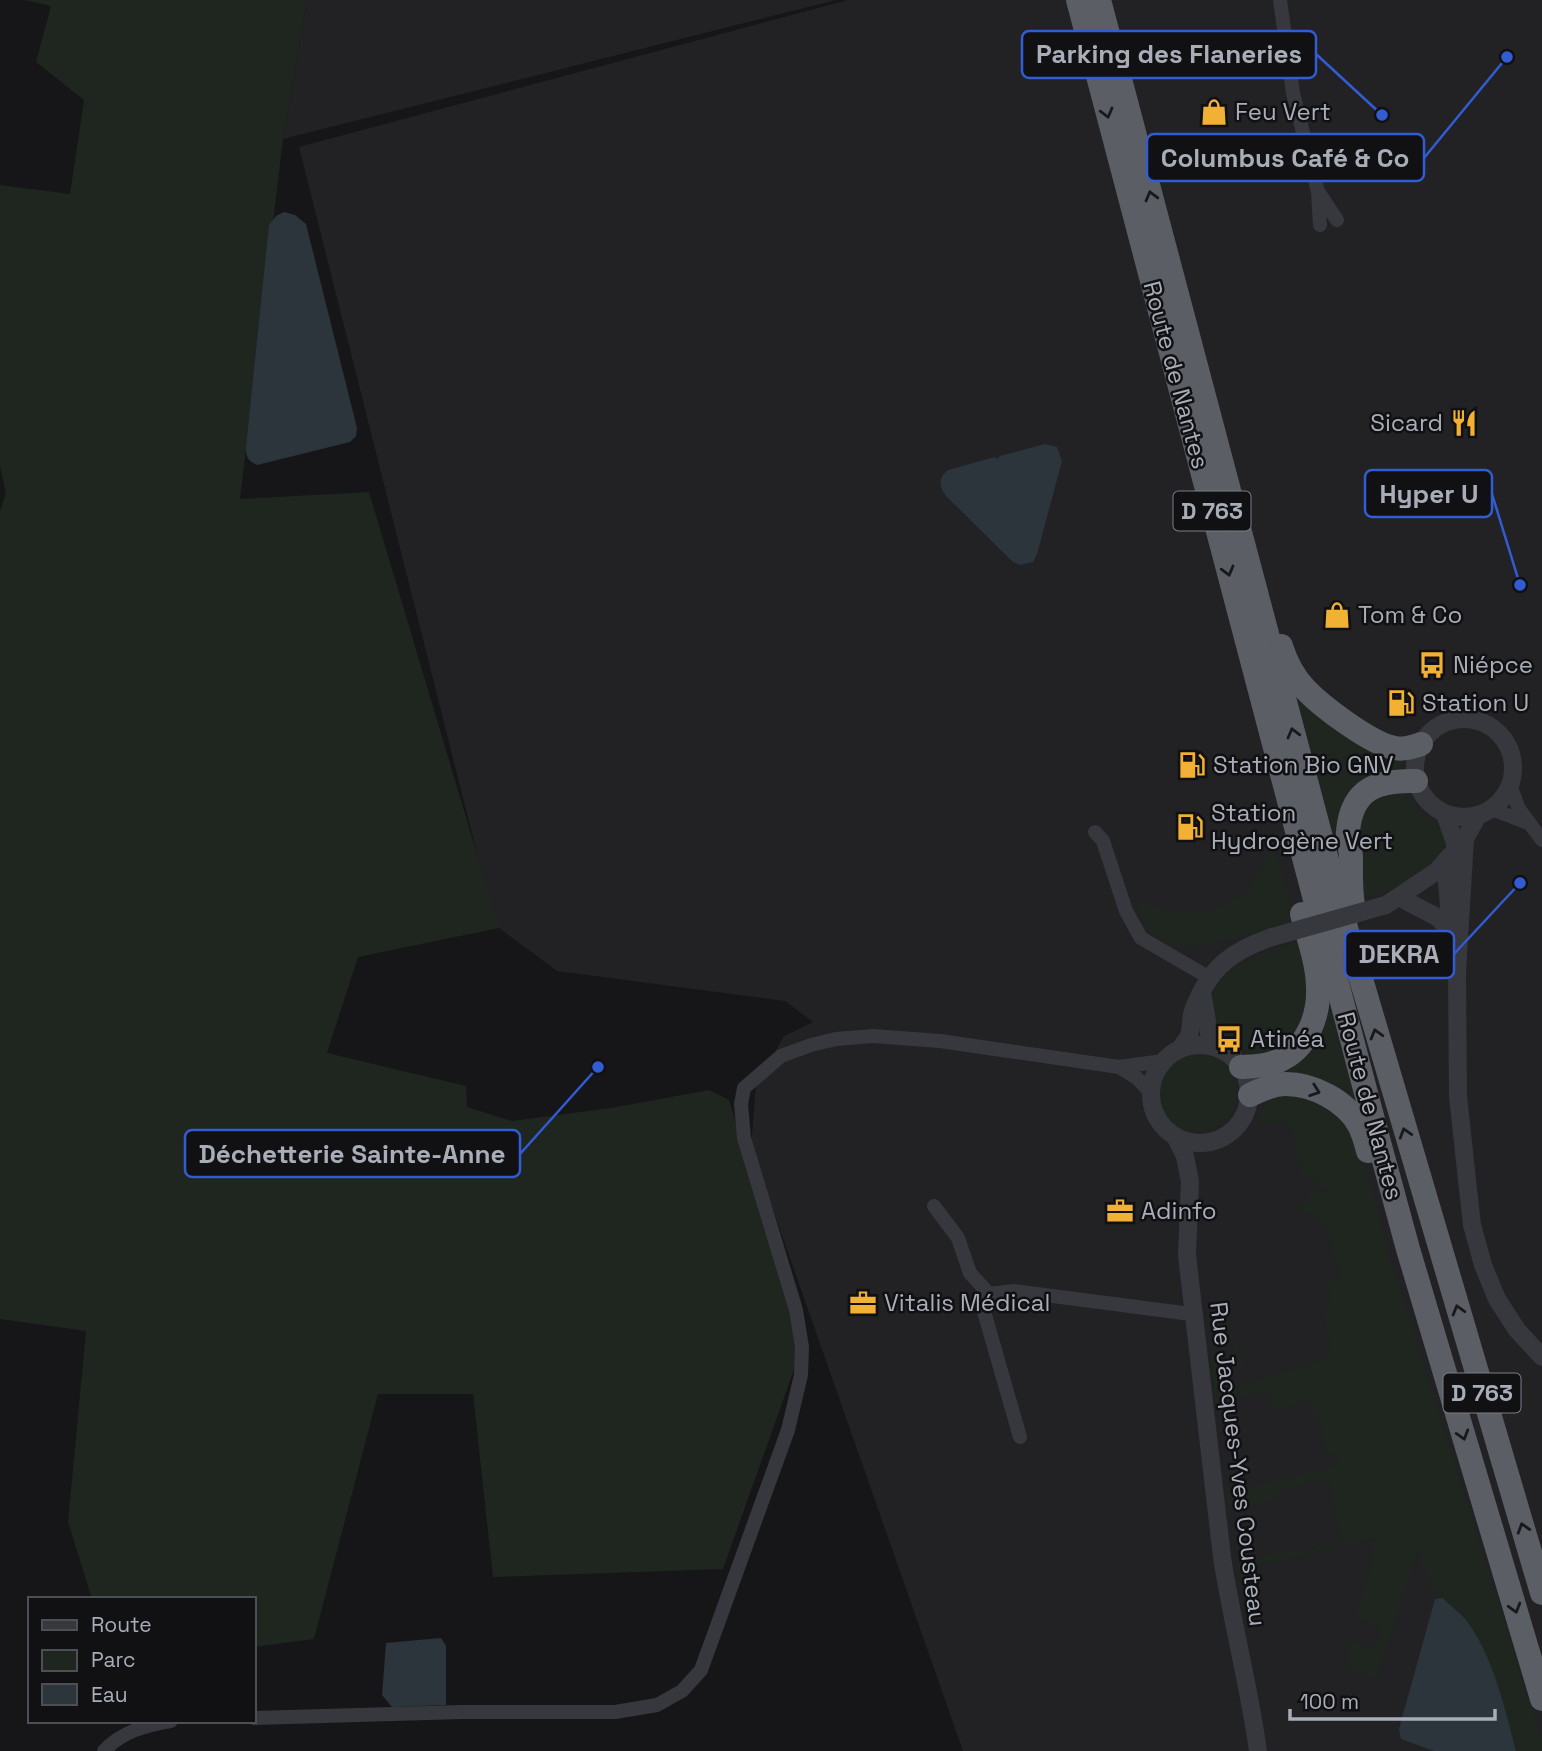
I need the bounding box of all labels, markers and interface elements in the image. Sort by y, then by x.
callout: Parking des Flaneries [1022,31,1316,78]
text: Parking des Flaneries [1036,37,1302,71]
place label: Feu Vert [1235,96,1331,127]
shop icon: Feu Vert [1199,97,1229,127]
one-way arrow [1099,107,1113,119]
callout: Columbus Café & Co [1147,134,1424,181]
text: Columbus Café & Co [1161,141,1409,175]
one-way arrow [1145,190,1159,202]
street label: Route de Nantes [1137,278,1216,472]
place label: Sicard [1370,407,1443,438]
restaurant icon: Sicard [1449,408,1479,438]
callout: Hyper U [1365,470,1492,517]
text: Hyper U [1379,477,1479,511]
road number: D 763 [1174,491,1250,530]
one-way arrow [1220,564,1234,576]
place label: Tom & Co [1358,599,1462,630]
shop icon: Tom & Co [1322,600,1352,630]
place label: Niépce [1453,649,1533,680]
bus stop icon: Niépce [1417,650,1447,680]
place label: Station U [1422,687,1529,718]
fuel station icon: Station U [1386,688,1416,718]
one-way arrow [1286,727,1301,739]
place label: Station Bio GNV [1213,749,1394,780]
fuel station icon: Station Bio GNV [1177,750,1207,780]
place label: Station Hydrogène Vert [1211,797,1393,856]
fuel station icon: Station Hydrogène Vert [1175,812,1205,842]
callout: DEKRA [1345,931,1454,978]
text: DEKRA [1359,937,1440,971]
street label: Route de Nantes [1331,1009,1410,1203]
place label: Atinéa [1250,1023,1325,1054]
bus stop icon: Atinéa [1214,1024,1244,1054]
one-way arrow [1370,1028,1385,1040]
one-way arrow [1308,1083,1320,1097]
one-way arrow [1399,1127,1414,1139]
callout: Déchetterie Sainte-Anne [185,1130,520,1177]
text: Déchetterie Sainte-Anne [198,1137,506,1171]
place label: Adinfo [1141,1195,1217,1226]
office icon: Adinfo [1105,1196,1135,1226]
place label: Vitalis Médical [884,1287,1050,1318]
office icon: Vitalis Médical [848,1288,878,1318]
street label: Rue Jacques-Yves Cousteau [1203,1300,1274,1628]
one-way arrow [1451,1304,1466,1316]
road number: D 763 [1444,1374,1520,1412]
one-way arrow [1455,1428,1470,1440]
one-way arrow [1516,1522,1531,1534]
legend [28,1597,256,1723]
one-way arrow [1507,1602,1522,1614]
text: Route [91,1611,152,1638]
text: Parc [91,1646,136,1673]
scale bar [1290,1678,1495,1722]
text: Eau [91,1681,128,1708]
text: 100 m [1300,1688,1359,1715]

